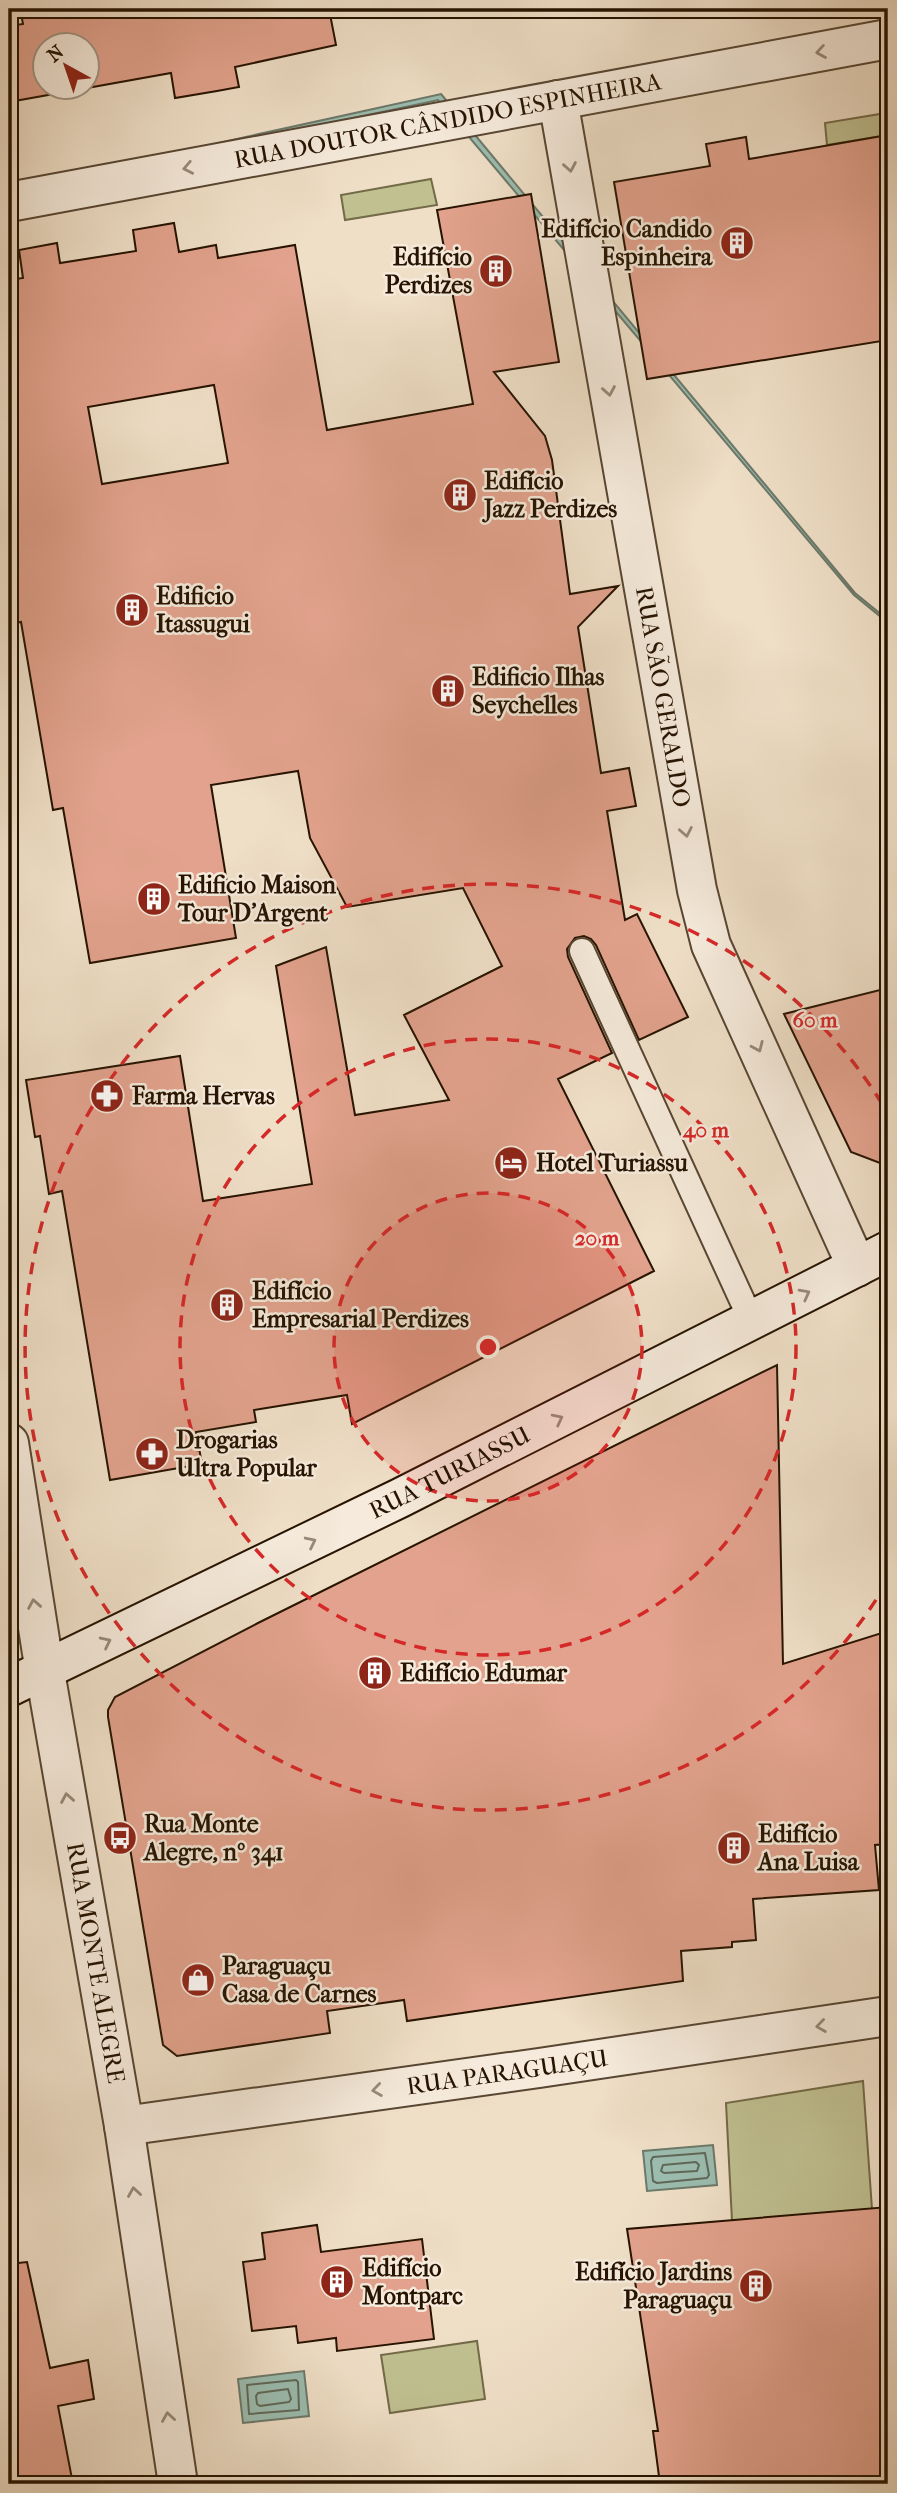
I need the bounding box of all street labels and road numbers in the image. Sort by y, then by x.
street label: RUA DOUTOR CÂNDIDO ESPINHEIRA [232,67,664,174]
street label: RUA SÃO GERALDO [630,584,696,809]
street label: RUA TURIASSU [365,1420,535,1525]
street label: RUA MONTE ALEGRE [61,1840,130,2086]
street label: RUA PARAGUAÇU [405,2044,610,2100]

